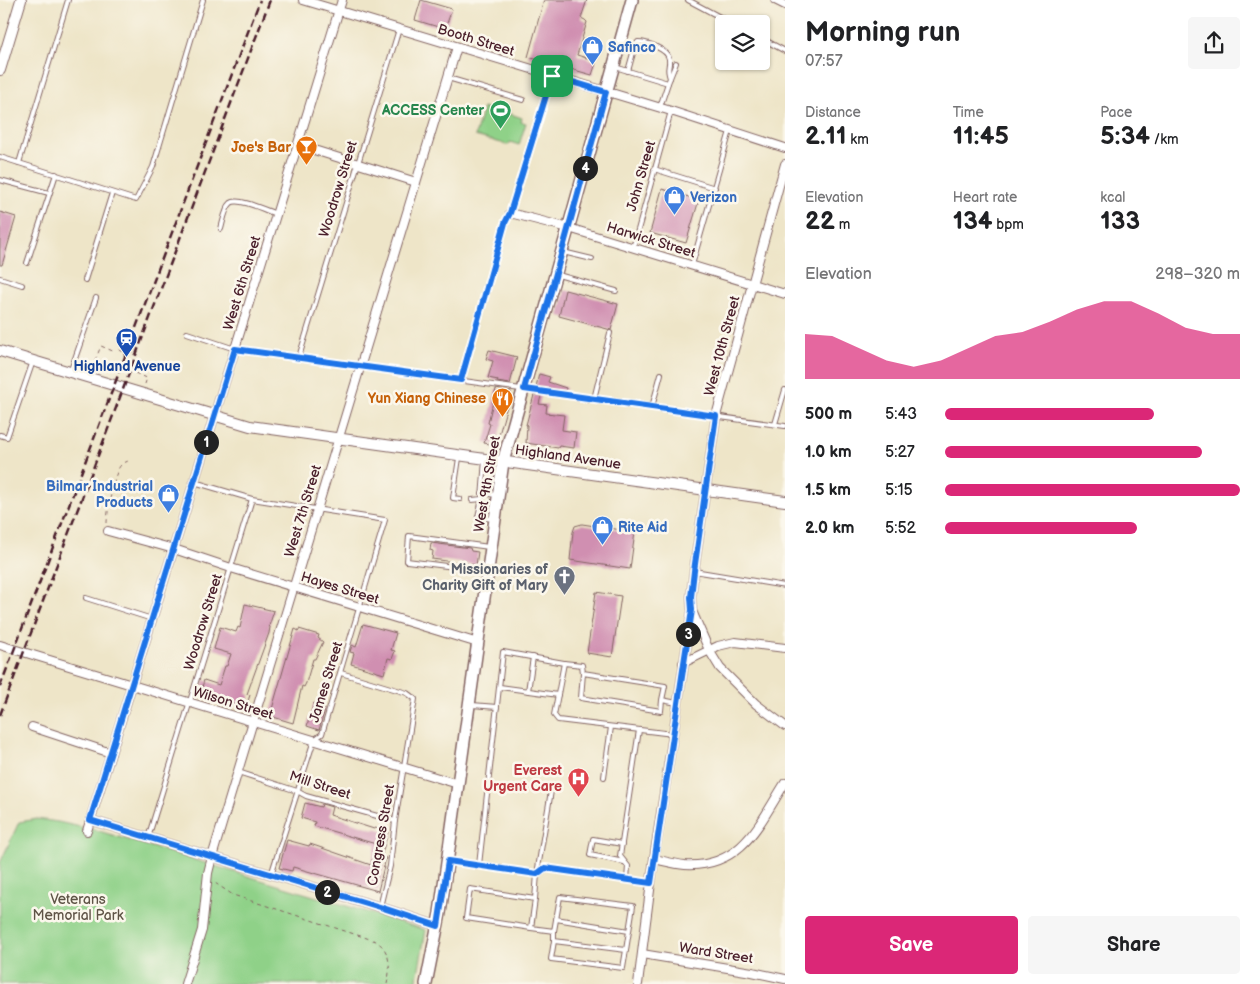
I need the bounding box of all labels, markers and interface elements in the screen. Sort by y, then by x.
map controls [715,15,770,70]
button: layers [715,15,770,70]
text: Morning run [805,16,960,49]
button: share [1188,17,1240,69]
street label: Booth Street [436,20,517,60]
shop icon: Safinco [580,35,604,66]
place label: Safinco [608,39,656,56]
text: 07:57 [805,52,843,71]
pin [531,55,573,97]
icon: arrive [538,62,566,90]
sports icon: ACCESS Center [488,98,512,129]
place label: ACCESS Center [381,102,484,119]
text: Distance [805,104,861,121]
text: Time [953,104,984,121]
text: Pace [1100,104,1132,121]
text: 2.11 [805,121,847,152]
text: 11:45 [953,121,1009,152]
text: 5:34 [1100,121,1150,152]
text: km [847,131,869,148]
text: /km [1150,131,1179,148]
bar icon: Joe's Bar [295,135,319,166]
street label: Woodrow Street [315,138,361,239]
street label: John Street [623,138,659,213]
place label: Joe's Bar [231,139,291,156]
pin: 4 [572,156,598,180]
text: 4 [581,160,590,177]
shop icon: Verizon [662,185,686,216]
place label: Verizon [690,189,737,206]
text: Elevation [805,189,863,206]
text: Heart rate [953,189,1017,206]
text: kcal [1100,189,1125,206]
text: 22 [805,206,835,237]
text: 134 [953,206,993,237]
text: 133 [1100,206,1140,237]
text: m [835,216,850,233]
text: bpm [993,216,1024,233]
street label: Harwick Street [604,218,698,262]
street label: West 6th Street [220,233,265,332]
text: Elevation [805,265,872,284]
text: 298–320 m [1155,265,1240,284]
street label: West 10th Street [700,293,744,398]
station icon: Highland Avenue [115,326,139,357]
place label: Highland Avenue [74,358,180,375]
restaurant icon: Yun Xiang Chinese [490,386,514,417]
place label: Yun Xiang Chinese [368,390,486,407]
text: 500 m [805,405,852,424]
text: 5:43 [885,405,917,424]
pin: 1 [194,430,218,454]
text: 1 [204,434,209,451]
street label: West 9th Street [470,434,504,533]
street label: Highland Avenue [514,441,622,473]
text: 1.0 km [805,443,852,462]
text: 5:27 [885,443,915,462]
street label: West 7th Street [281,462,325,559]
place label: Bilmar Industrial Products [46,478,153,511]
text: 1.5 km [805,481,851,500]
text: 5:15 [885,481,913,500]
shop icon: Bilmar Industrial Products [157,482,181,513]
shop icon: Rite Aid [590,515,614,546]
place label: Rite Aid [618,519,667,536]
text: 2.0 km [805,519,854,538]
text: 5:52 [885,519,916,538]
place label: Missionaries of Charity Gift of Mary [422,561,549,594]
church icon: Missionaries of Charity Gift of Mary [552,565,576,596]
street label: Hayes Street [299,568,382,608]
street label: Woodrow Street [180,571,226,672]
pin: 3 [676,622,700,646]
text: 3 [684,626,693,643]
street label: James Street [306,639,347,725]
street label: Wilson Street [191,683,276,723]
place label: Everest Urgent Care [483,762,562,795]
hospital icon: Everest Urgent Care [566,766,590,797]
street label: Mill Street [287,767,354,803]
street label: Congress Street [364,782,398,887]
pin: 2 [314,880,340,904]
text: 2 [323,884,332,901]
park label: Veterans Memorial Park [32,891,124,924]
button: Save [805,916,1018,974]
button: Share [1028,916,1240,974]
street label: Ward Street [678,939,755,967]

